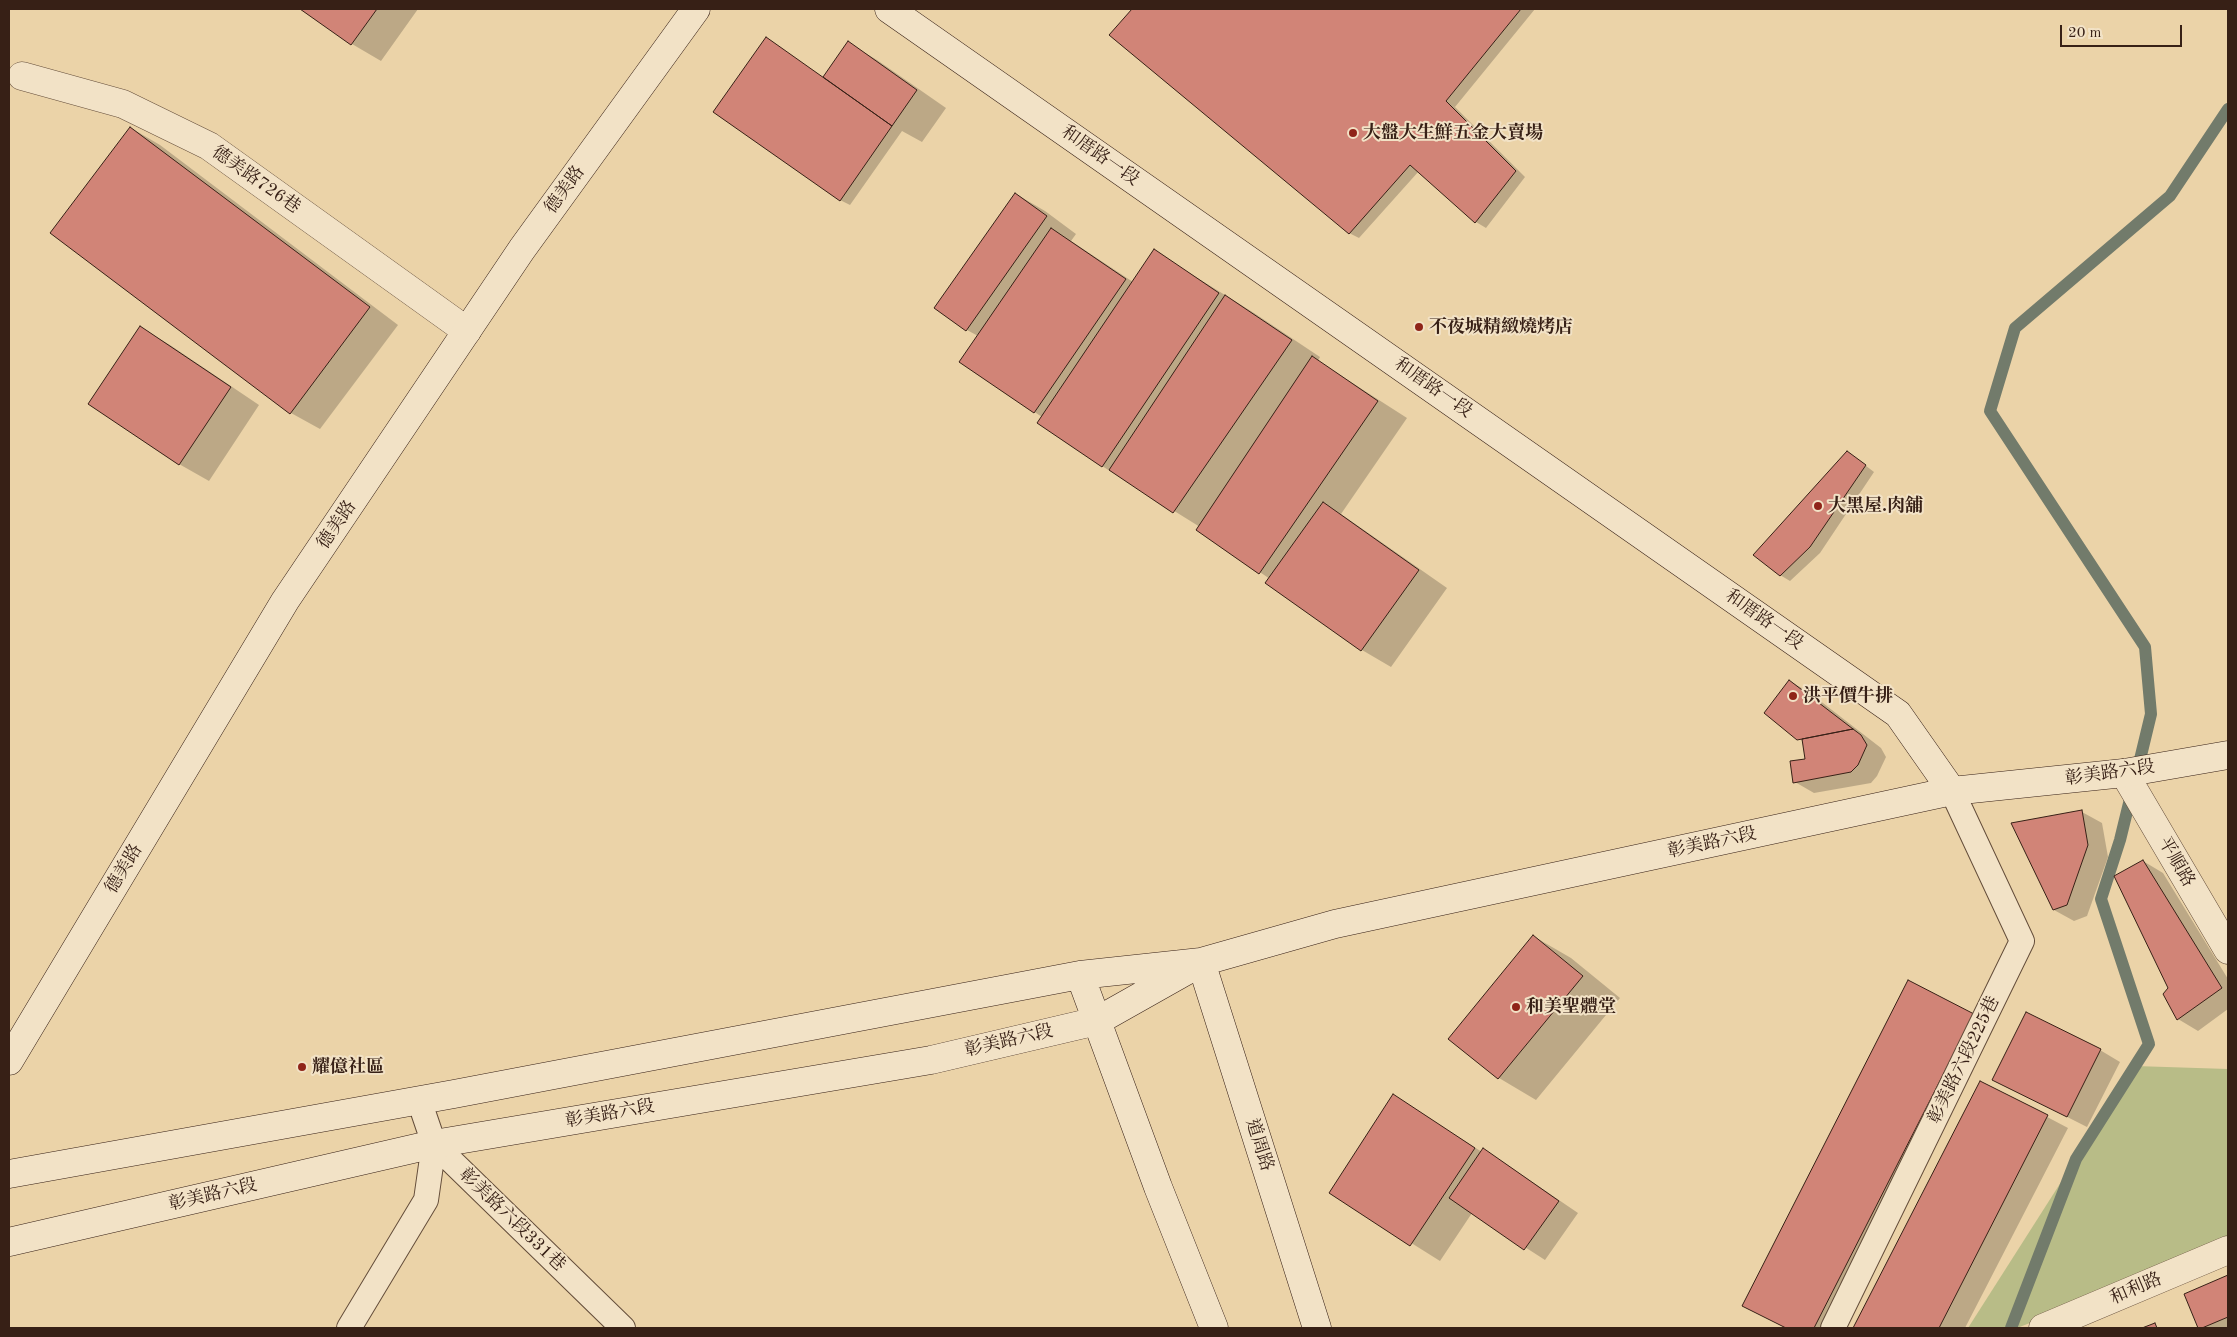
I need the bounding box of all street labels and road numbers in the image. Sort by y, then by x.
street label: 和厝路一段 [1057,121,1143,191]
street label: 德美路726巷 [207,142,305,218]
street label: 德美路 [540,162,590,218]
street label: 和厝路一段 [1390,353,1476,423]
street label: 德美路 [313,497,361,553]
street label: 和厝路一段 [1721,585,1807,655]
street label: 彰美路六段 [2064,756,2156,790]
street label: 彰美路六段 [1666,823,1758,863]
street label: 平順路 [2153,833,2199,891]
street label: 德美路 [101,840,147,898]
street label: 彰美路六段225巷 [1924,993,2004,1127]
street label: 彰美路六段 [963,1020,1055,1062]
street label: 彰美路六段 [564,1096,656,1132]
street label: 道周路 [1240,1116,1278,1174]
street label: 彰美路六段331巷 [454,1164,570,1276]
street label: 彰美路六段 [167,1174,259,1216]
street label: 和利路 [2107,1269,2165,1309]

